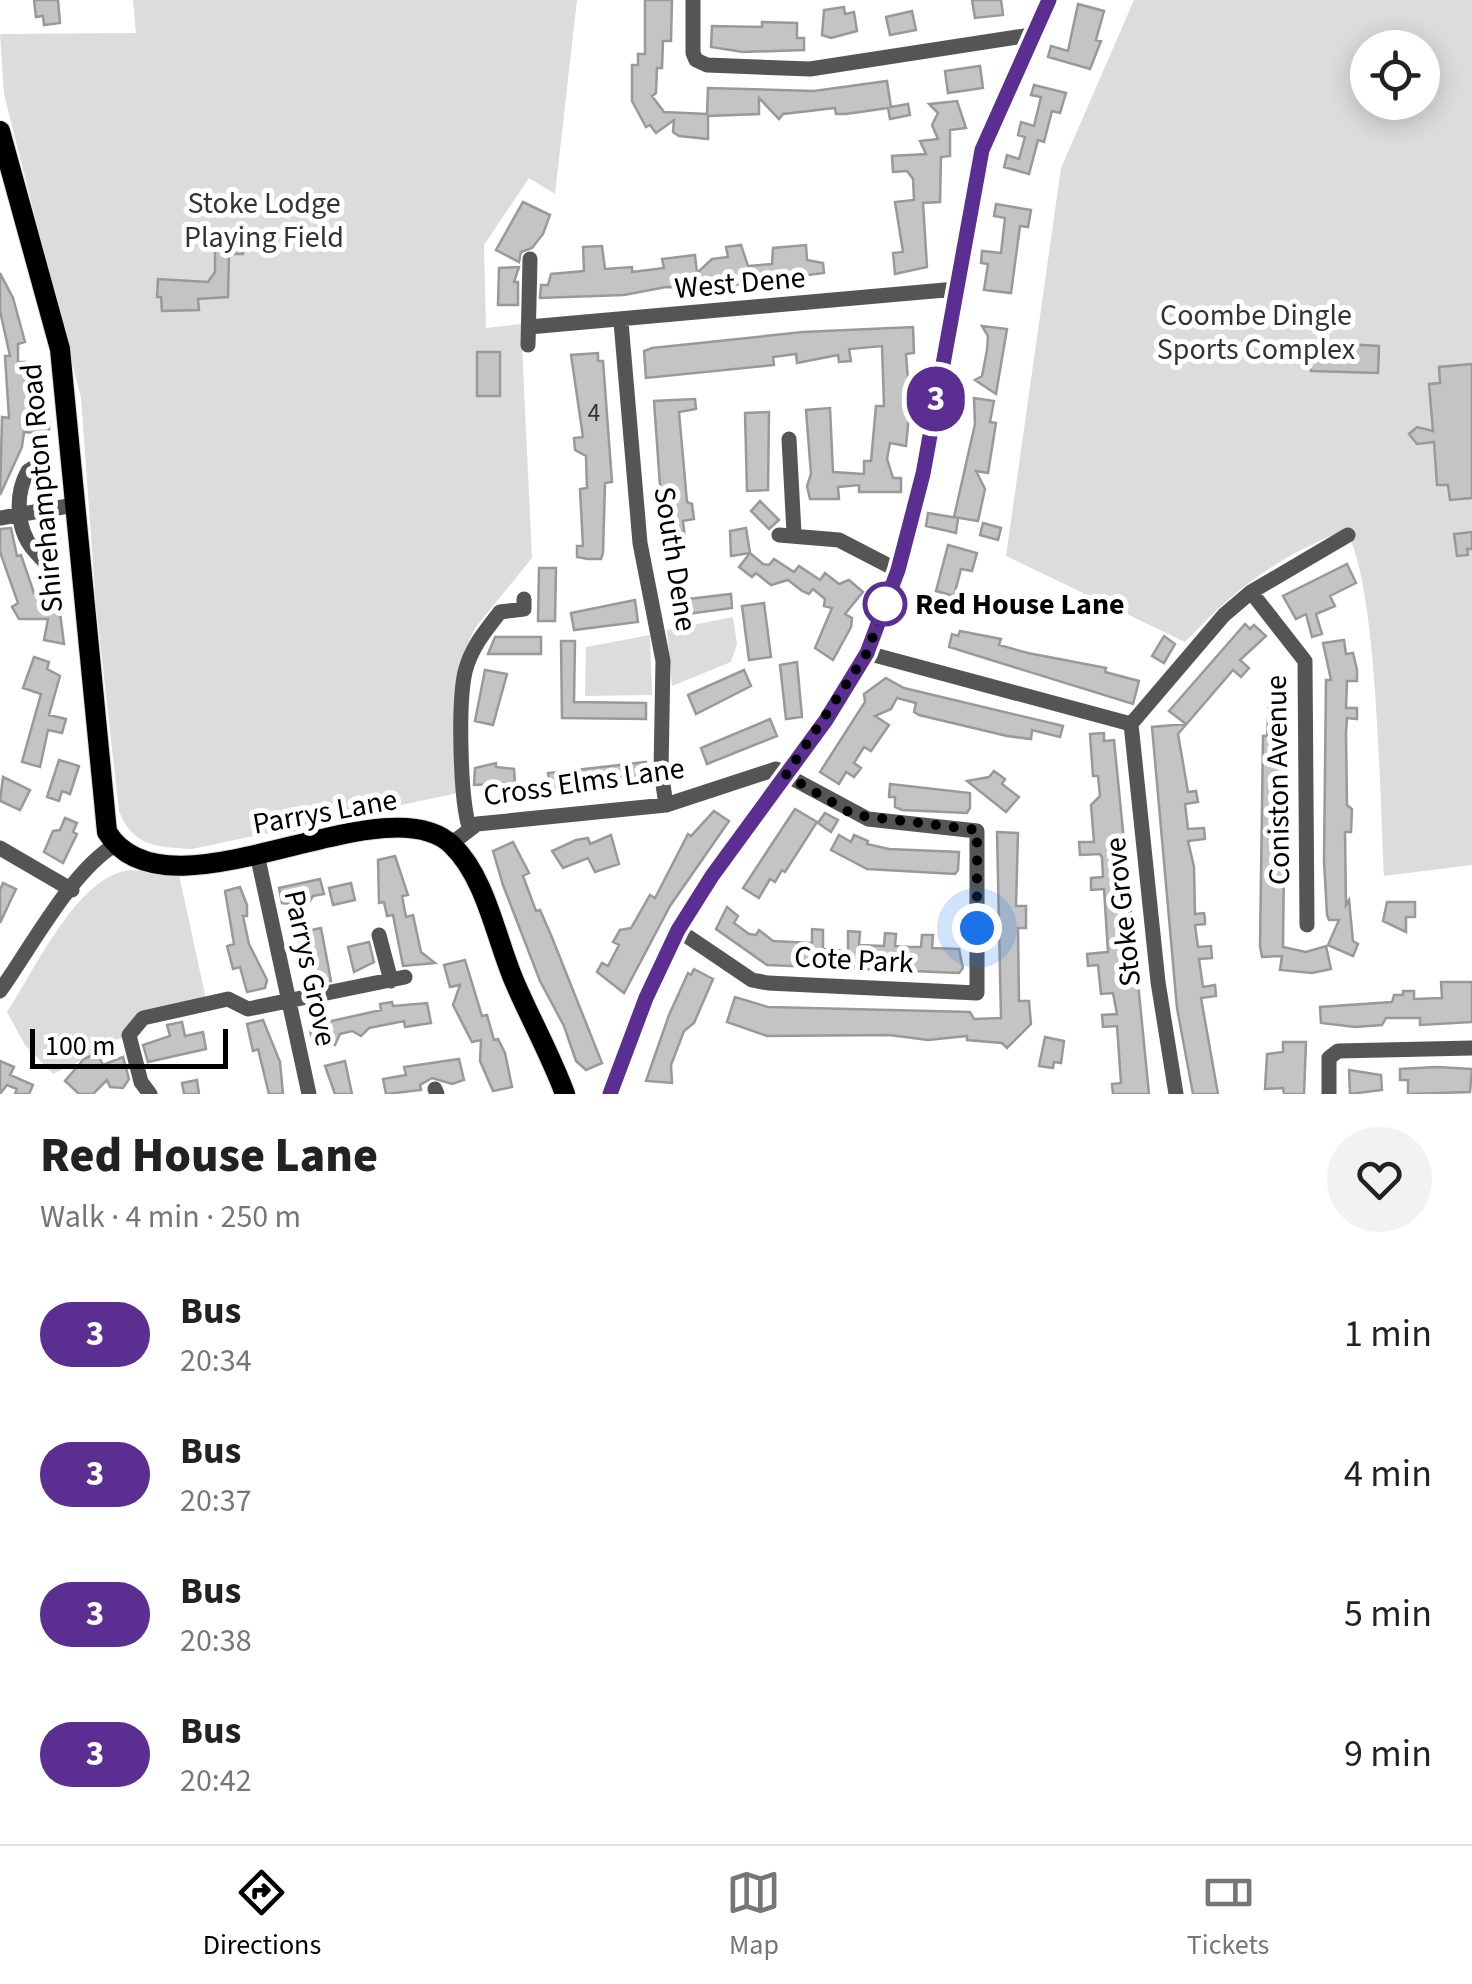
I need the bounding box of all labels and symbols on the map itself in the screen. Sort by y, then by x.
park label: Stoke Lodge Playing Field [184,182,344,259]
street label: West Dene [673,256,807,310]
park label: Coombe Dingle Sports Complex [1157,294,1355,371]
street label: Shirehampton Road [10,362,74,614]
line badge: 3 [904,366,968,432]
house number: 4 [588,395,600,431]
street label: South Dene [642,484,708,634]
marker: Red House Lane [864,583,906,625]
place label: Red House Lane [915,583,1125,626]
street label: Coniston Avenue [1255,675,1301,885]
street label: Cross Elms Lane [481,747,687,817]
street label: Parrys Lane [249,778,401,846]
street label: Stoke Grove [1094,835,1152,989]
street label: Parrys Grove [272,886,348,1050]
your location [952,903,1002,953]
street label: Cote Park [793,935,915,985]
scale bar [30,1024,228,1068]

